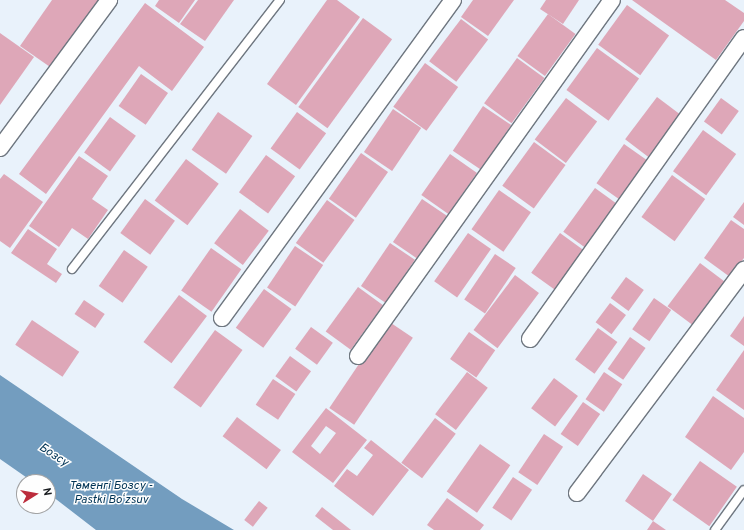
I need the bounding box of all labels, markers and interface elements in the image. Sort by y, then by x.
water label: Бозсу [36,441,70,471]
north arrow [16,474,56,514]
water label: Төменгі Бозсу - Pastki Boʻzsuv [69,480,153,508]
text: N [39,487,54,497]

